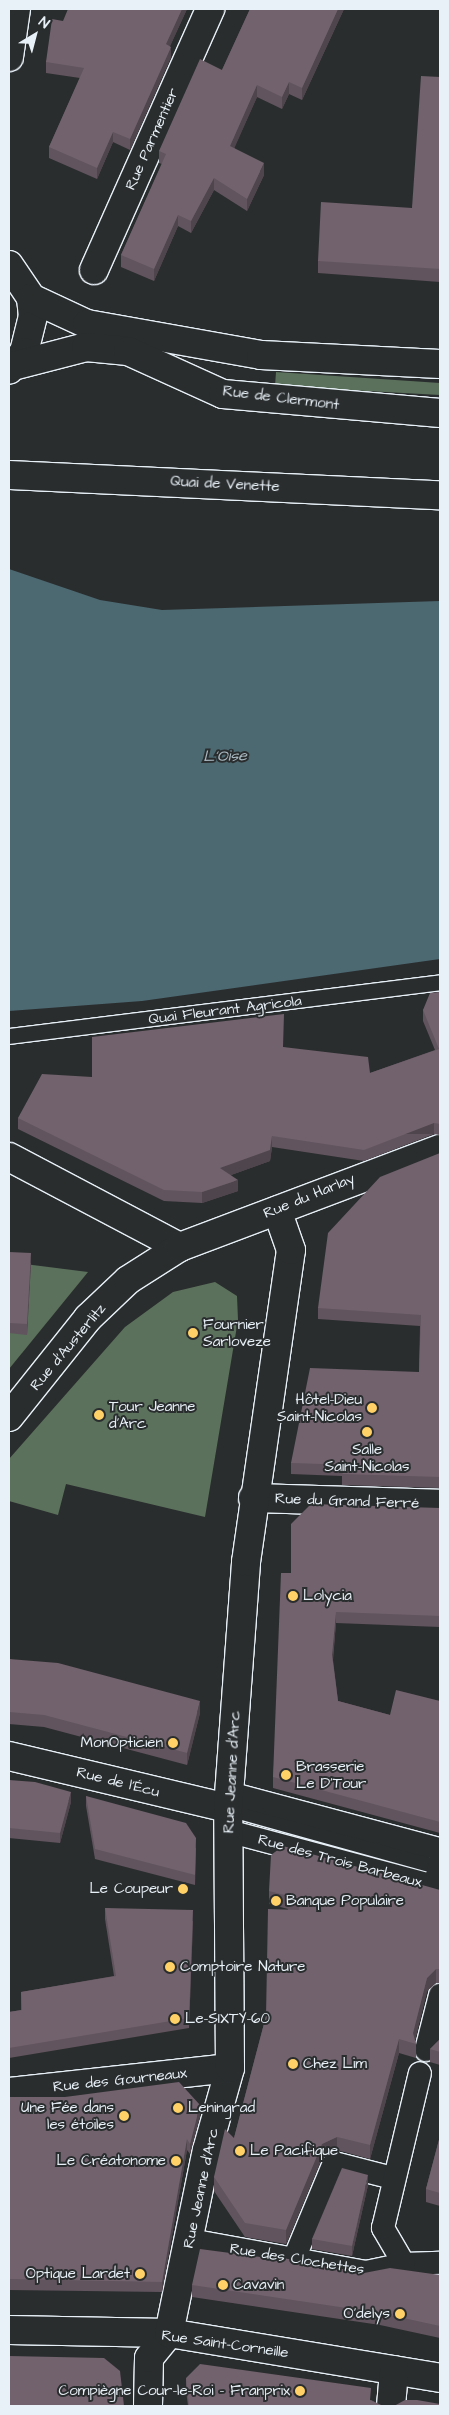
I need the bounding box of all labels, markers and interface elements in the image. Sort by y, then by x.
north arrow [10,10,60,60]
text: N [35,12,54,34]
street label: Rue Parmentier [121,85,183,193]
street label: Rue de Clermont [222,382,340,414]
street label: Quai de Venette [170,472,280,496]
water label: L'Oise [203,746,247,766]
street label: Quai Fleurant Agricola [147,992,303,1028]
street label: Rue du Harlay [261,1169,357,1223]
street label: Rue d'Austerlitz [26,1300,110,1394]
place label: Fournier Sarloveze [203,1315,271,1350]
marker: Fournier Sarloveze [187,1327,199,1339]
place label: Hôtel-Dieu Saint-Nicolas [277,1390,362,1425]
place label: Tour Jeanne d'Arc [109,1397,195,1432]
marker: Hôtel-Dieu Saint-Nicolas [366,1402,378,1414]
marker: Tour Jeanne d'Arc [93,1409,105,1421]
marker: Salle Saint-Nicolas [361,1426,373,1438]
place label: Salle Saint-Nicolas [325,1440,409,1475]
street label: Rue du Grand Ferré [275,1489,419,1513]
place label: Lolycia [303,1587,352,1605]
marker: Lolycia [287,1590,299,1602]
street label: Rue Jeanne d'Arc [220,1710,244,1834]
place label: MonOpticien [81,1734,163,1752]
marker: MonOpticien [167,1737,179,1749]
place label: Brasserie Le D’Tour [296,1757,366,1792]
street label: Rue de l'Écu [75,1763,161,1801]
marker: Brasserie Le D’Tour [280,1769,292,1781]
street label: Rue des Trois Barbeaux [256,1830,424,1892]
place label: Le Coupeur [89,1880,173,1898]
marker: Le Coupeur [177,1883,189,1895]
place label: Banque Populaire [286,1892,404,1910]
marker: Banque Populaire [270,1895,282,1907]
place label: Comptoire Nature [180,1958,305,1976]
marker: Comptoire Nature [164,1961,176,1973]
place label: Le-SIXTY-60 [185,2010,270,2028]
marker: Le-SIXTY-60 [169,2013,181,2025]
place label: Chez Lim [303,2055,367,2073]
marker: Chez Lim [287,2058,299,2070]
street label: Rue des Gourneaux [52,2064,188,2096]
place label: Une Fée dans les étoiles [21,2098,114,2133]
place label: Leningrad [188,2099,255,2117]
marker: Leningrad [172,2102,184,2114]
marker: Une Fée dans les étoiles [118,2110,130,2122]
street label: Rue Jeanne d'Arc [179,2126,223,2250]
place label: Le Pacifique [250,2142,338,2160]
marker: Le Pacifique [234,2145,246,2157]
place label: Le Créatonome [57,2152,166,2170]
marker: Le Créatonome [170,2155,182,2167]
street label: Rue des Clochettes [228,2239,366,2279]
place label: Optique Lardet [26,2265,130,2283]
marker: Optique Lardet [134,2268,146,2280]
place label: Cavavin [233,2276,284,2294]
marker: Cavavin [217,2279,229,2291]
place label: O'delys [344,2305,390,2323]
marker: O'delys [394,2308,406,2320]
street label: Rue Saint-Corneille [160,2326,290,2362]
place label: Compiègne Cour-le-Roi - Franprix [59,2382,290,2400]
marker: Compiègne Cour-le-Roi - Franprix [294,2385,306,2397]

